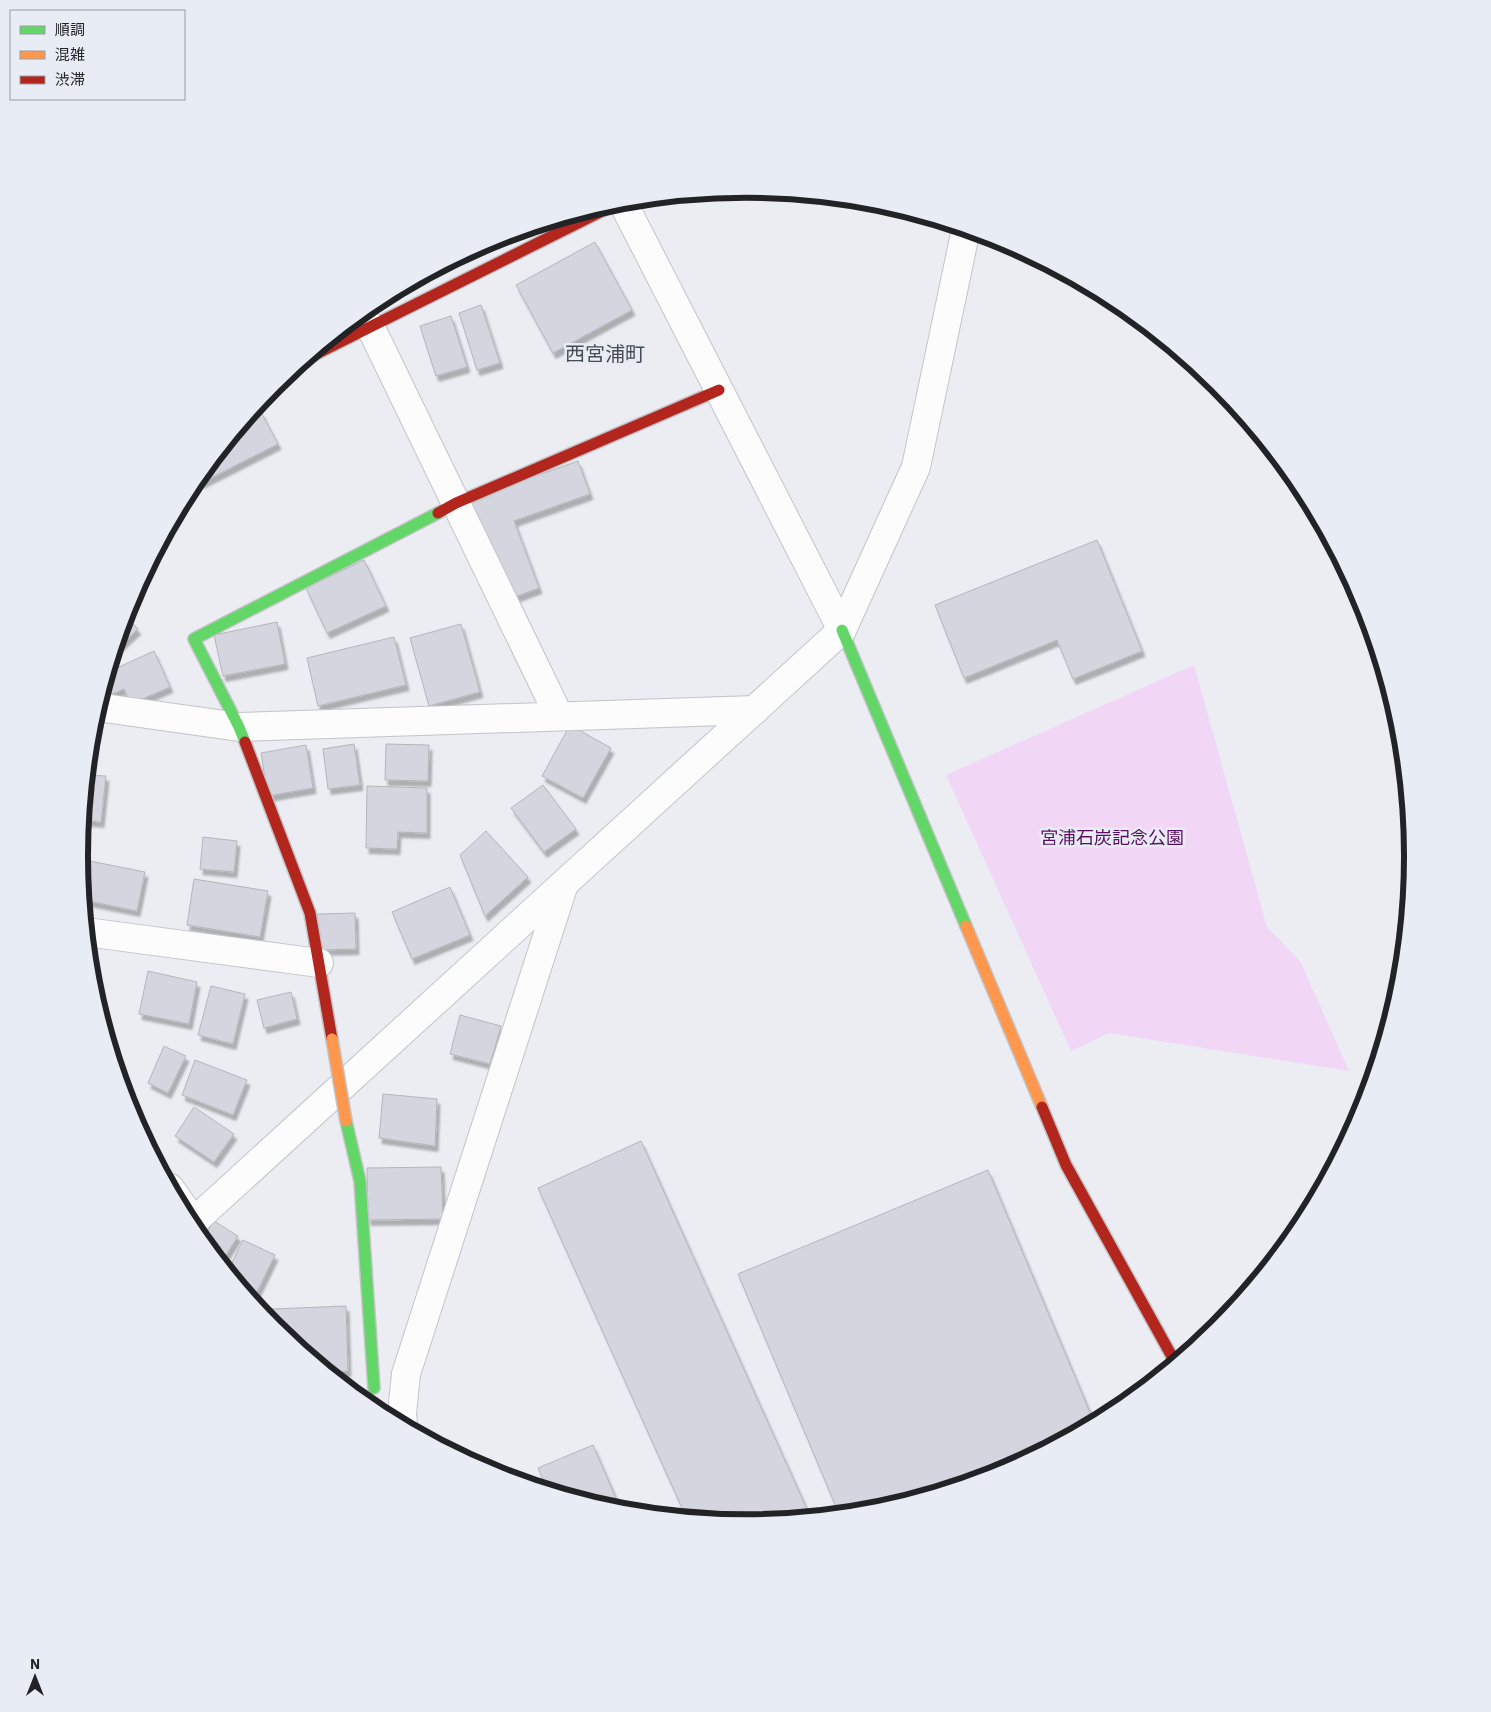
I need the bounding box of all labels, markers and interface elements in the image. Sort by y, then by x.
legend [10,10,185,100]
text: 順調 [55,20,85,39]
text: 混雑 [55,45,85,64]
text: 渋滞 [55,70,85,89]
district label: 西宮浦町 [565,340,645,367]
park label: 宮浦石炭記念公園 [1040,826,1184,849]
north arrow [10,1652,60,1702]
text: N [30,1655,40,1673]

